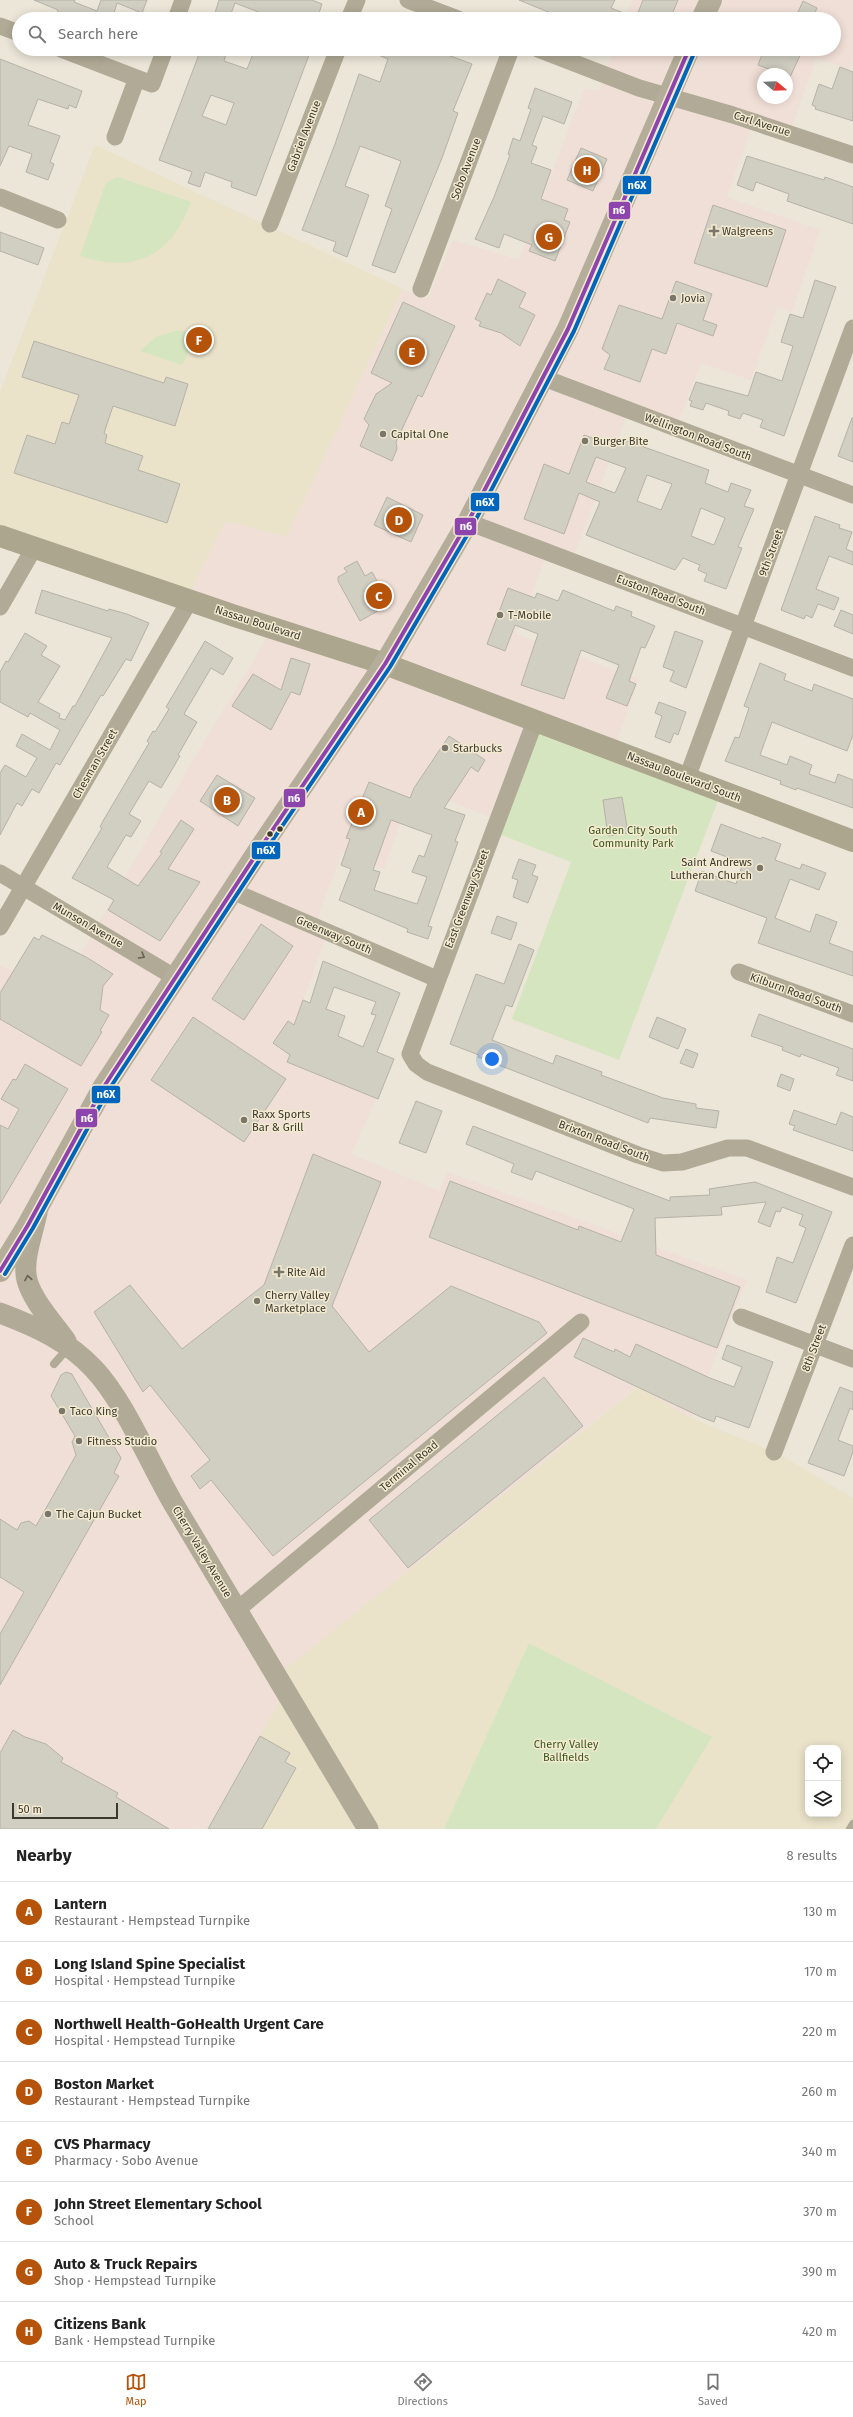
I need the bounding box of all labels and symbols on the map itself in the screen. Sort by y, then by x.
north arrow [757,68,793,104]
street label: Gabriel Avenue [284,98,324,174]
street label: Carl Avenue [732,109,792,139]
street label: Sobo Avenue [448,136,484,202]
pin: H [574,155,600,185]
line badge: n6X [622,175,652,195]
text: n6X [628,179,647,192]
line badge: n6 [608,201,631,220]
text: n6 [613,204,625,217]
pin: G [536,222,562,252]
place label: Walgreens [722,225,773,238]
marker: Walgreens [709,226,719,236]
place label: Jovia [681,292,705,305]
marker: Jovia [668,293,678,303]
pin: F [186,325,212,355]
pin: E [399,337,425,367]
street label: Wellington Road South [643,411,753,463]
place label: Capital One [391,428,449,441]
marker: Capital One [378,429,388,439]
place label: Burger Bite [593,435,648,448]
marker: Burger Bite [580,436,590,446]
line badge: n6X [470,492,500,512]
text: n6X [476,496,495,509]
pin: D [386,505,412,535]
line badge: n6 [454,517,477,536]
text: n6 [460,520,472,533]
street label: 9th Street [756,528,786,578]
street label: Euston Road South [615,572,707,618]
pin: C [366,581,392,611]
street label: Nassau Boulevard [214,603,302,643]
place label: T-Mobile [508,609,551,622]
marker: T-Mobile [495,610,505,620]
street label: Chesman Street [70,727,120,801]
place label: Starbucks [453,742,502,755]
marker: Starbucks [440,743,450,753]
street label: Nassau Boulevard South [625,749,743,805]
pin: B [214,785,240,815]
line badge: n6 [283,788,306,808]
text: n6 [288,792,300,805]
pin: A [348,797,374,827]
unlabelled marker [275,824,285,834]
park label: Garden City South Community Park [588,824,678,850]
unlabelled marker [265,829,275,839]
line badge: n6X [251,841,281,860]
text: n6X [257,844,276,857]
street label: East Greenway Street [442,848,492,950]
place label: Saint Andrews Lutheran Church [670,856,752,882]
marker: Saint Andrews Lutheran Church [755,863,765,873]
street label: Munson Avenue [51,900,125,950]
street label: Greenway South [294,913,374,957]
one-way arrow [137,952,145,959]
street label: Kilburn Road South [748,970,844,1016]
your location [482,1049,502,1069]
line badge: n6X [91,1085,121,1104]
text: n6X [97,1088,116,1101]
line badge: n6 [75,1108,98,1128]
place label: Raxx Sports Bar & Grill [252,1108,310,1134]
text: n6 [81,1112,93,1125]
marker: Raxx Sports Bar & Grill [239,1115,249,1125]
street label: Brixton Road South [557,1118,651,1164]
place label: Rite Aid [287,1266,325,1279]
marker: Rite Aid [274,1267,284,1277]
one-way arrow [24,1275,33,1281]
place label: Cherry Valley Marketplace [265,1289,330,1315]
marker: Cherry Valley Marketplace [252,1296,262,1306]
street label: 8th Street [799,1323,829,1373]
place label: Taco King [70,1405,118,1418]
marker: Taco King [57,1406,67,1416]
place label: Fitness Studio [87,1435,157,1448]
marker: Fitness Studio [74,1436,84,1446]
street label: Terminal Road [377,1438,441,1494]
street label: Cherry Valley Avenue [170,1504,234,1600]
place label: The Cajun Bucket [56,1508,142,1521]
marker: The Cajun Bucket [43,1509,53,1519]
park label: Cherry Valley Ballfields [534,1738,599,1764]
scale bar [12,1801,118,1820]

